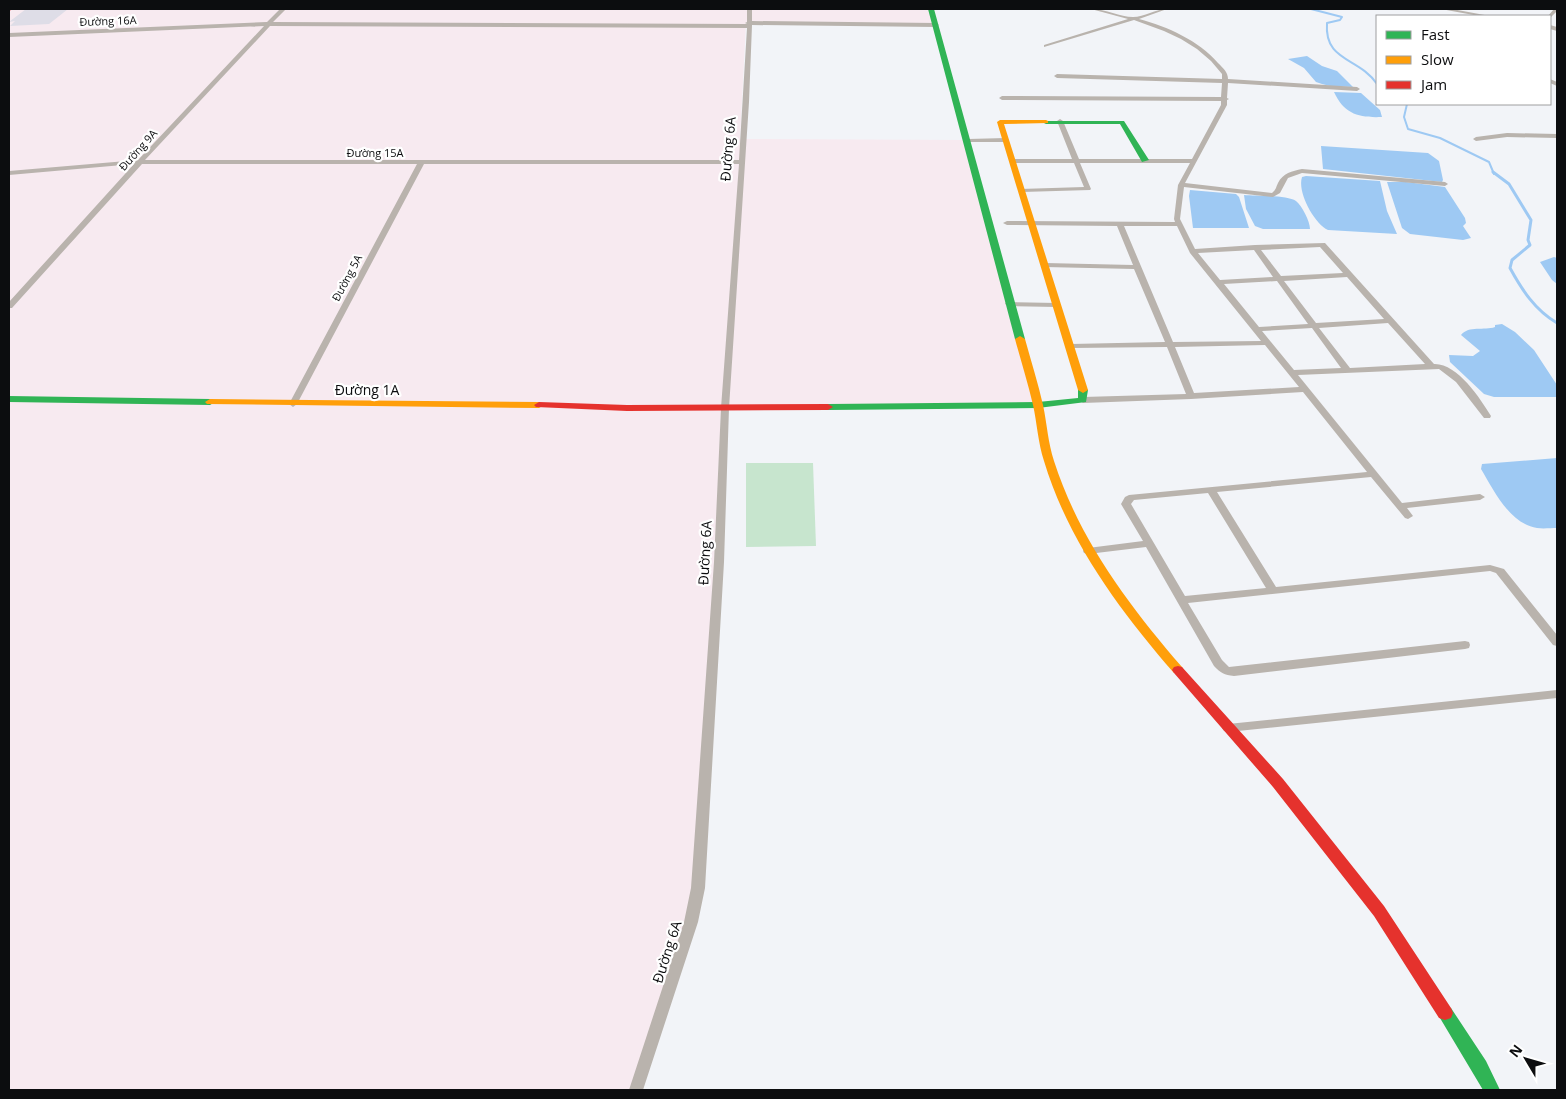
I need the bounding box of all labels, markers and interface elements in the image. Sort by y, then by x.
street label: Đường 16A [79,12,137,29]
legend [1376,15,1551,105]
text: Fast [1421,24,1450,44]
text: Slow [1421,49,1454,69]
text: Jam [1419,74,1447,94]
street label: Đường 6A [715,116,740,182]
street label: Đường 9A [115,126,160,174]
street label: Đường 15A [346,145,404,160]
street label: Đường 5A [328,252,365,304]
street label: Đường 1A [335,380,399,399]
street label: Đường 6A [693,520,716,586]
street label: Đường 6A [647,918,686,986]
north arrow [1501,1034,1551,1084]
text: N [1504,1040,1526,1061]

